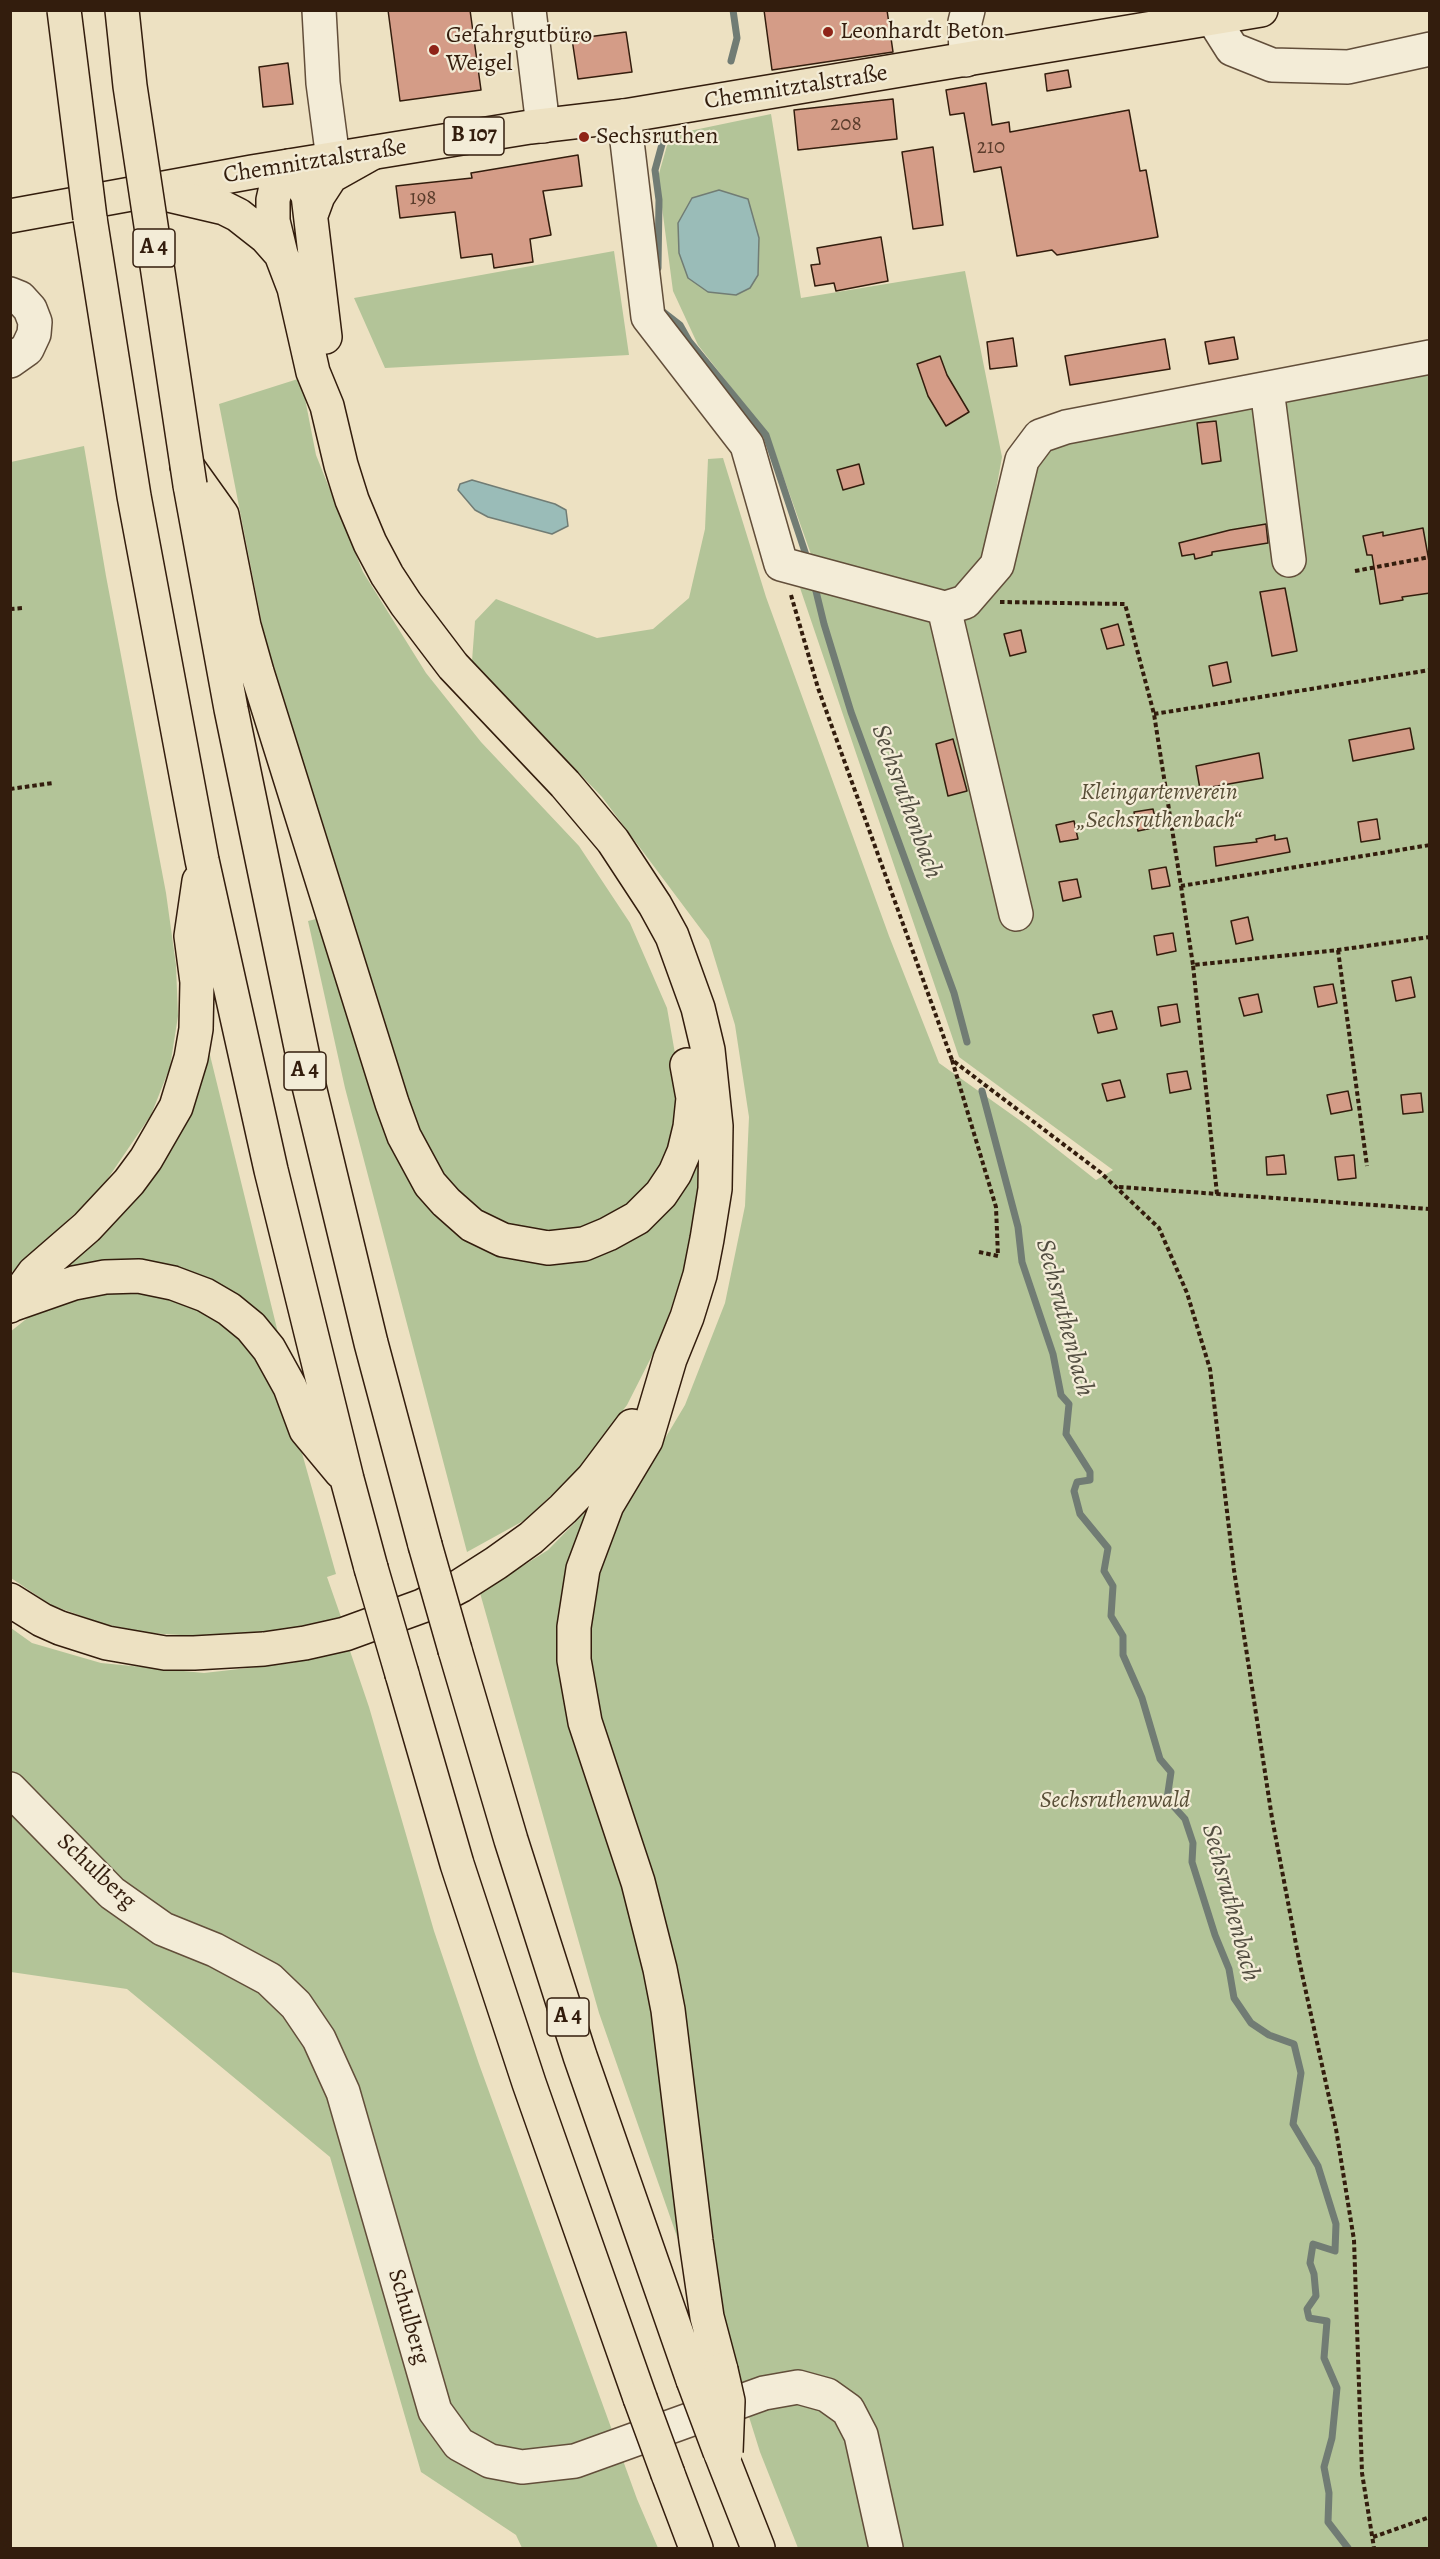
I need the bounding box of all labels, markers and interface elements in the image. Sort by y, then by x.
place label: Leonhardt Beton [840,18,1004,46]
place label: Gefahrgutbüro Weigel [446,22,592,78]
marker: Leonhardt Beton [821,25,835,39]
marker: Gefahrgutbüro Weigel [427,43,441,57]
street label: Chemnitztalstraße [702,59,890,117]
house number: 208 [830,112,862,138]
road number: B 107 [444,117,504,155]
place label: Sechsruthen [596,123,718,151]
marker: Sechsruthen [577,130,591,144]
street label: Chemnitztalstraße [221,133,409,191]
house number: 210 [977,135,1005,161]
house number: 198 [410,186,436,212]
road number: A 4 [133,229,175,267]
water label: Sechsruthenbach [864,721,948,883]
park label: Kleingartenverein „Sechsruthenbach“ [1076,779,1242,835]
road number: A 4 [284,1052,326,1090]
water label: Sechsruthenbach [1028,1236,1100,1400]
park label: Sechsruthenwald [1040,1787,1190,1815]
water label: Sechsruthenbach [1194,1821,1266,1985]
street label: Schulberg [50,1828,142,1916]
road number: A 4 [547,1998,589,2036]
street label: Schulberg [381,2266,435,2368]

